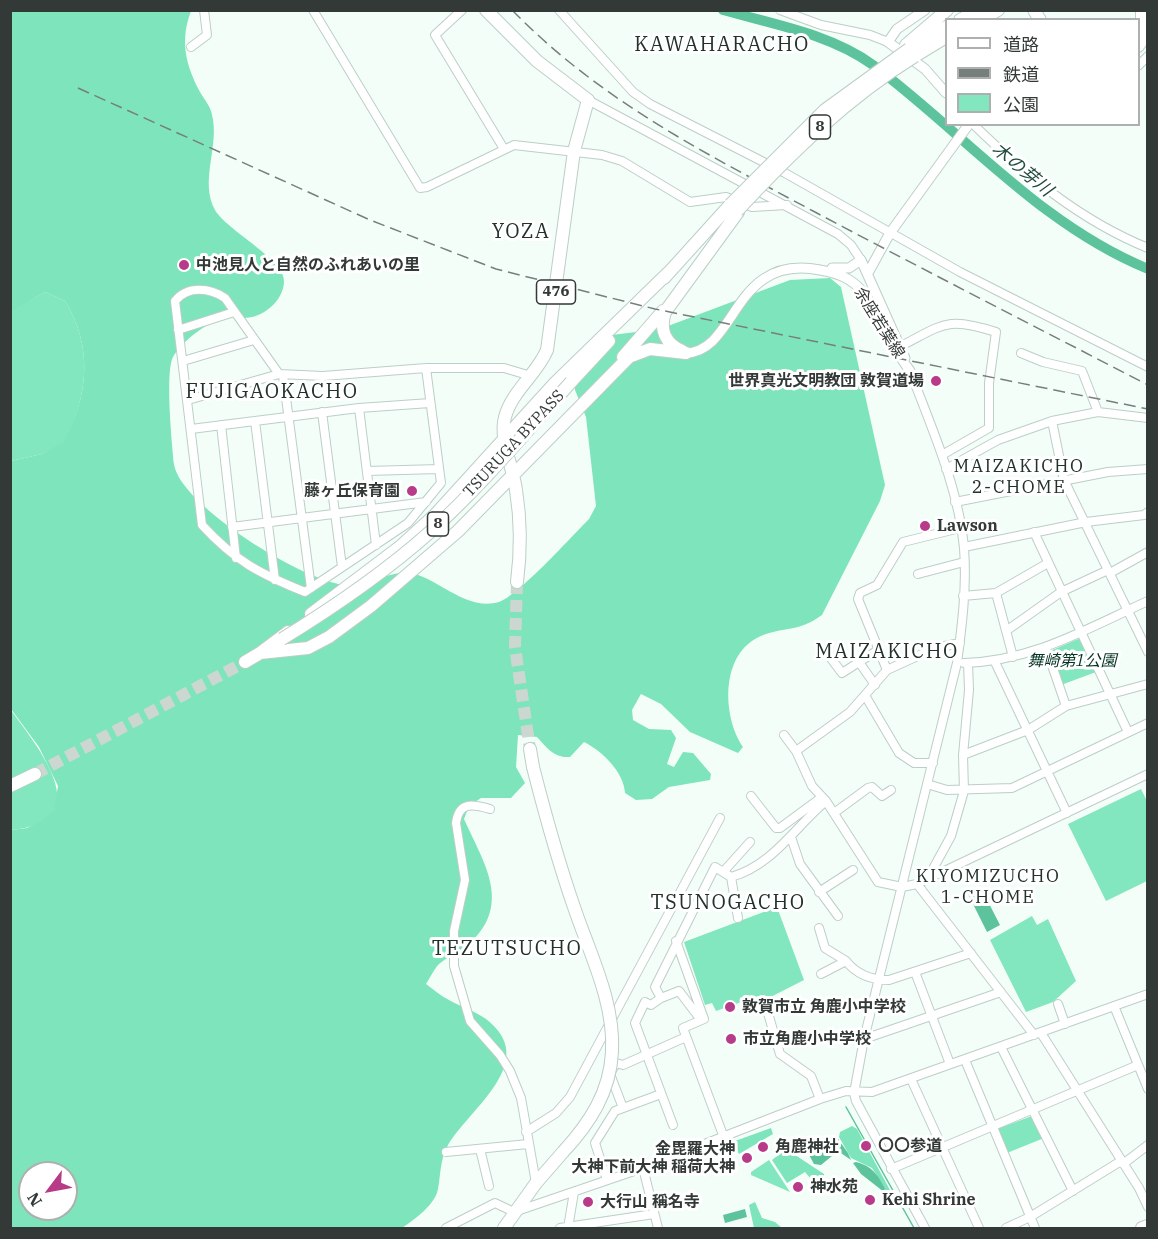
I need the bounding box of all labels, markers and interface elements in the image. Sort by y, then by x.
legend [945,18,1140,126]
district label: KAWAHARACHO [634,33,810,57]
text: 道路 [1003,33,1039,56]
text: 鉄道 [1003,63,1039,86]
text: 公園 [1003,93,1039,116]
road number: 8 [810,115,830,139]
water label: 木の芽川 [987,139,1057,201]
district label: YOZA [492,220,550,244]
place label: 中池見人と自然のふれあいの里 [196,255,420,275]
marker: 中池見人と自然のふれあいの里 [177,258,191,272]
road number: 476 [536,280,576,304]
street label: 余座若葉線 [850,284,908,362]
place label: 世界真光文明教団 敦賀道場 [728,371,924,391]
marker: 世界真光文明教団 敦賀道場 [929,374,943,388]
district label: FUJIGAOKACHO [186,380,358,404]
street label: TSURUGA BYPASS [460,387,568,501]
district label: MAIZAKICHO 2-CHOME [954,456,1084,498]
place label: 藤ヶ丘保育園 [304,481,400,501]
marker: 藤ヶ丘保育園 [405,484,419,498]
road number: 8 [428,512,448,536]
place label: Lawson [937,516,998,536]
marker: Lawson [918,519,932,533]
district label: MAIZAKICHO [815,640,959,664]
park label: 舞崎第1公園 [1028,651,1116,671]
district label: KIYOMIZUCHO 1-CHOME [916,866,1060,908]
district label: TSUNOGACHO [651,891,805,915]
district label: TEZUTSUCHO [432,937,582,961]
place label: 敦賀市立 角鹿小中学校 [742,997,906,1017]
marker: 敦賀市立 角鹿小中学校 [723,1000,737,1014]
place label: 市立角鹿小中学校 [743,1029,871,1049]
marker: 市立角鹿小中学校 [724,1032,738,1046]
place label: 〇〇参道 [878,1136,942,1156]
place label: 角鹿神社 [775,1137,839,1157]
place label: 金毘羅大神 大神下前大神 稲荷大神 [571,1139,735,1177]
marker: 〇〇参道 [859,1139,873,1153]
marker: 角鹿神社 [756,1140,770,1154]
marker: 金毘羅大神 大神下前大神 稲荷大神 [740,1151,754,1165]
north arrow [18,1161,78,1221]
place label: 神水苑 [810,1177,858,1197]
marker: 神水苑 [791,1180,805,1194]
text: N [23,1189,46,1210]
place label: Kehi Shrine [882,1190,976,1210]
place label: 大行山 稱名寺 [600,1192,700,1212]
marker: Kehi Shrine [863,1193,877,1207]
marker: 大行山 稱名寺 [581,1195,595,1209]

